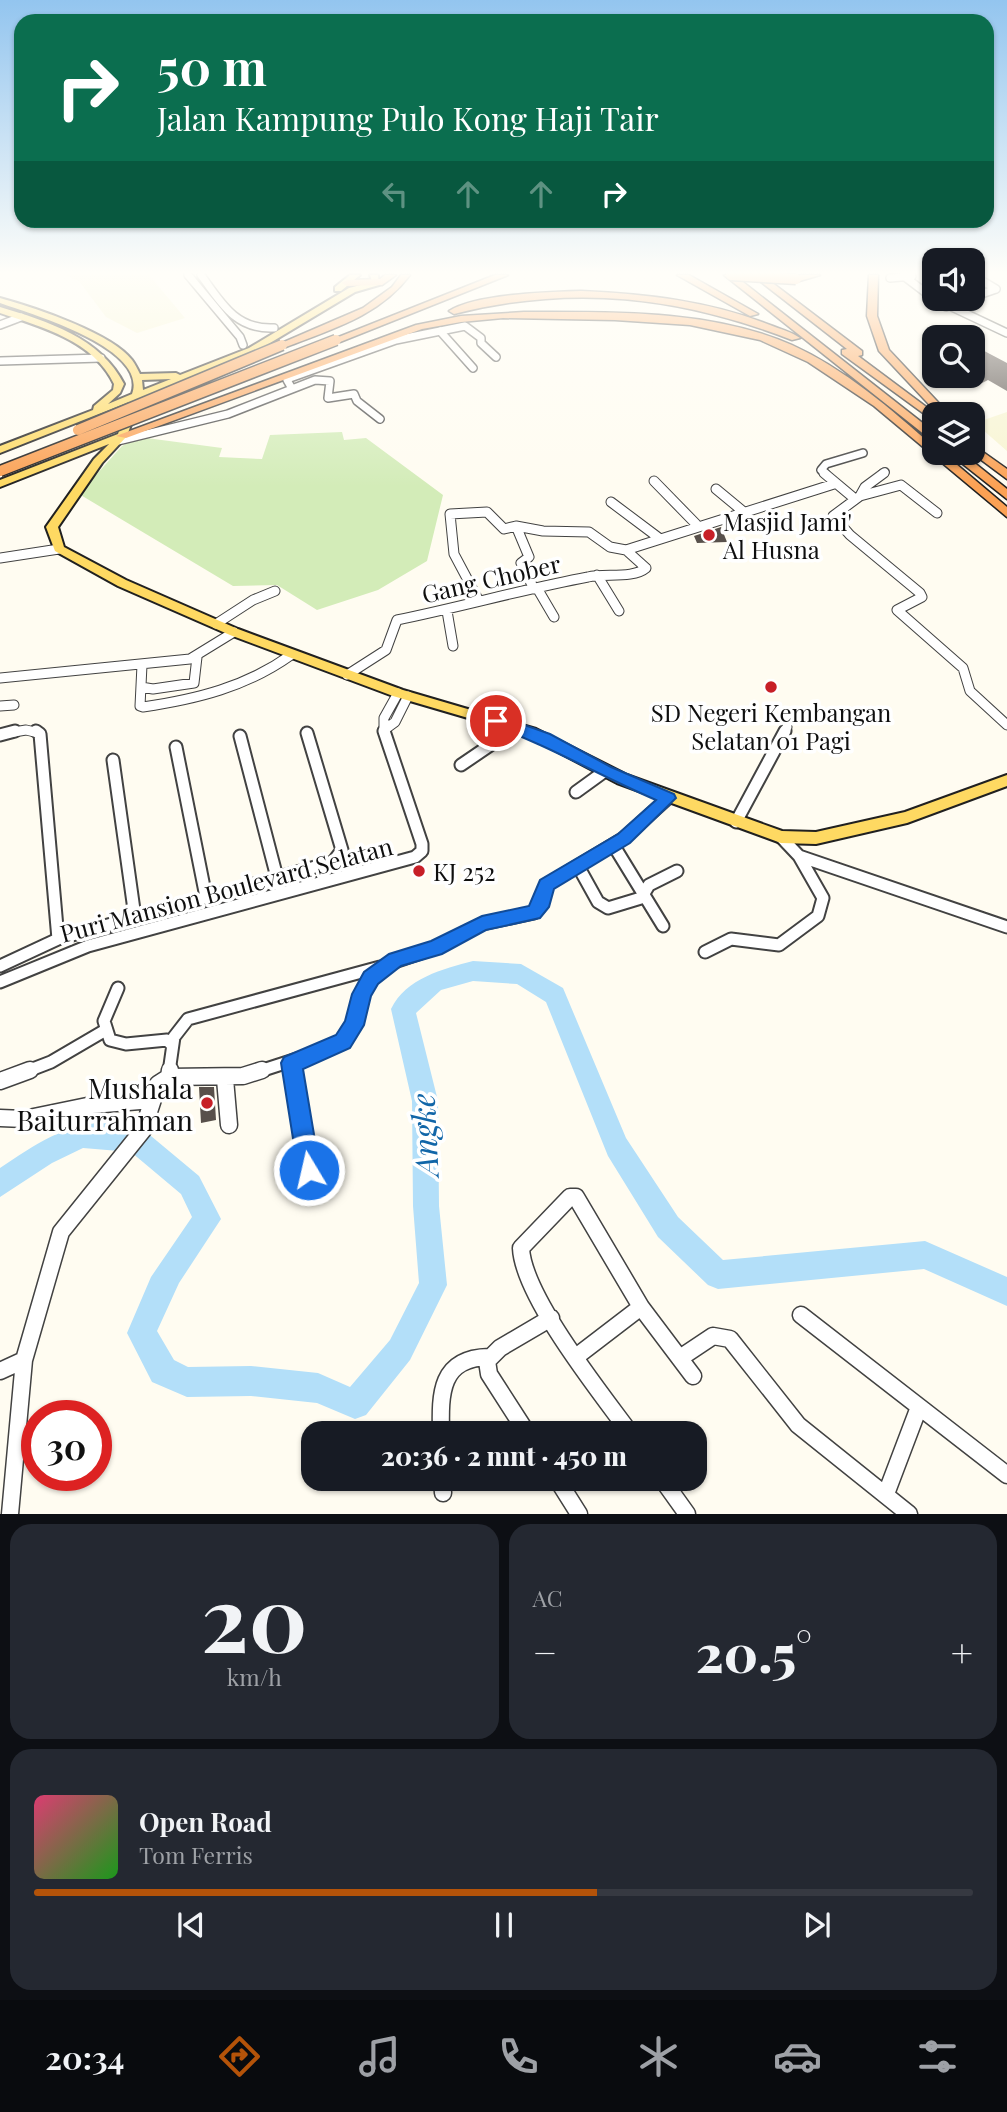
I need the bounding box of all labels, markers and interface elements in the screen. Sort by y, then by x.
text: 50 m [157,33,267,98]
icon: right [42,42,133,133]
text: Jalan Kampung Pulo Kong Haji Tair [157,96,659,139]
icon: left [376,175,414,213]
icon: ahead [449,175,487,213]
icon: ahead [522,175,560,213]
icon: right [595,175,633,213]
map controls [922,248,985,465]
button: sound [922,248,985,311]
button: search [922,325,985,388]
button: layers [922,402,985,465]
place label: Masjid Jami' Al Husna [722,505,852,565]
marker: Masjid Jami' Al Husna [701,527,717,543]
street label: Gang Chober [418,546,564,610]
marker: SD Negeri Kembangan Selatan 01 Pagi [763,679,779,695]
pin [466,691,526,751]
place label: SD Negeri Kembangan Selatan 01 Pagi [651,696,891,756]
icon: arrive [477,702,515,740]
street label: Puri Mansion Boulevard Selatan [56,829,396,949]
place label: KJ 252 [433,855,495,887]
marker: KJ 252 [411,863,427,879]
place label: Mushala Baiturrahman [16,1069,193,1138]
water label: Angke [399,1092,447,1181]
marker: Mushala Baiturrahman [199,1095,215,1111]
position arrow [272,1133,346,1207]
speed limit sign: 30 [21,1400,112,1491]
text: 20:36 · 2 mnt · 450 m [381,1438,627,1473]
text: 20 [201,1555,307,1676]
text: AC [533,1582,563,1613]
text: 20.5° [696,1617,812,1686]
text: − [533,1626,557,1677]
text: + [951,1626,973,1677]
text: km/h [227,1661,282,1692]
text: Open Road [139,1804,272,1839]
text: Tom Ferris [139,1839,253,1870]
icon: previous [172,1906,210,1944]
icon: pause [485,1906,523,1944]
icon: next [798,1906,836,1944]
icon: directions [215,2032,264,2081]
icon: music [355,2032,404,2081]
icon: phone [494,2032,543,2081]
icon: climate [634,2032,683,2081]
icon: car [773,2032,822,2081]
icon: filters [913,2032,962,2081]
text: 20:34 [45,2035,124,2078]

